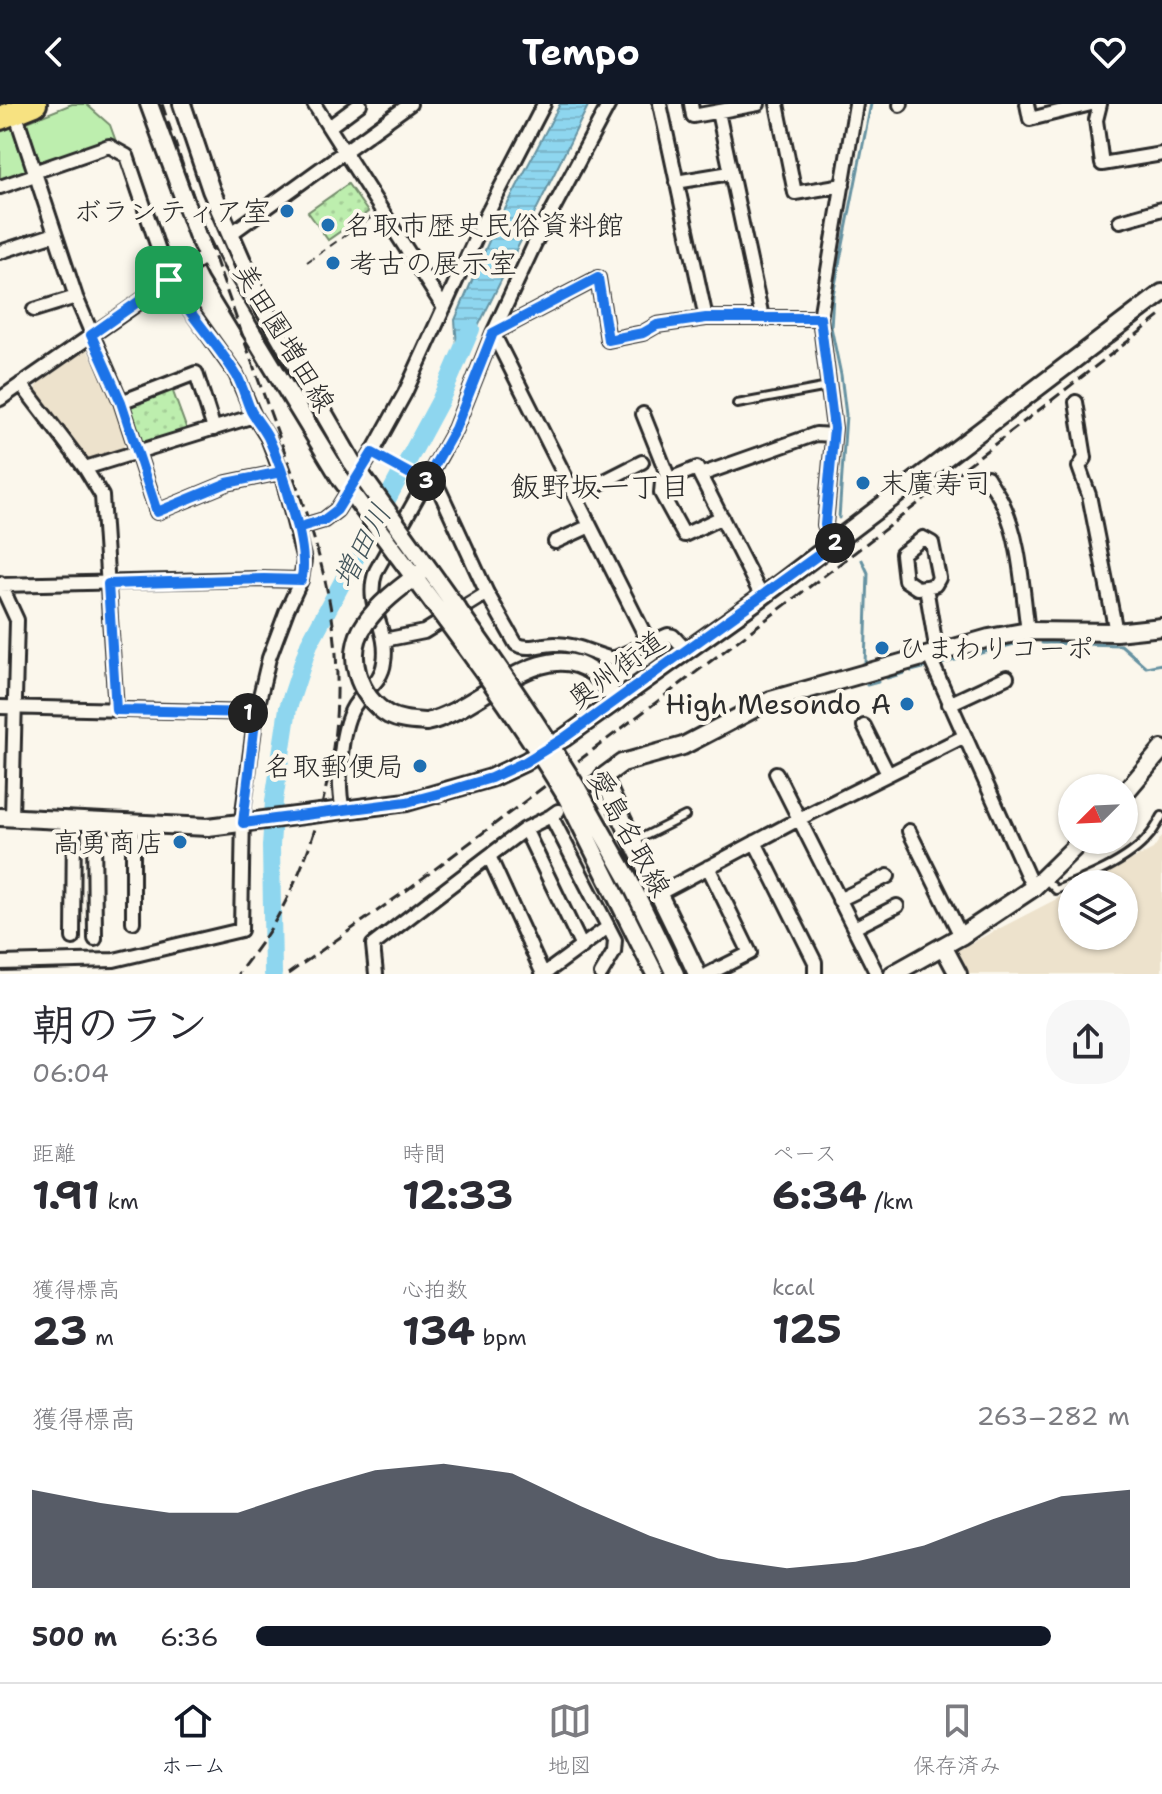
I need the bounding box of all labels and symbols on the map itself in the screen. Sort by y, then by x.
place label: ボランティア室 [73,192,271,230]
marker: ボランティア室 [278,202,296,220]
place label: 名取市歴史民俗資料館 [344,206,624,244]
marker: 名取市歴史民俗資料館 [319,216,337,234]
place label: 考古の展示室 [349,244,517,282]
pin [135,246,203,314]
marker: 考古の展示室 [324,254,342,272]
street label: 美田園増田線 [225,255,345,419]
pin: 3 [406,461,446,501]
place label: 末廣寿司 [879,464,991,502]
district label: 飯野坂一丁目 [510,466,690,507]
marker: 末廣寿司 [854,474,872,492]
water label: 増田川 [322,496,401,595]
pin: 2 [815,523,855,563]
street label: 奥州街道 [560,621,672,717]
place label: ひまわりコーポ [898,629,1094,667]
marker: ひまわりコーポ [873,639,891,657]
place label: High Mesondo A [665,685,891,723]
pin: 1 [228,693,268,733]
marker: High Mesondo A [898,695,916,713]
place label: 名取郵便局 [264,747,404,785]
marker: 名取郵便局 [411,757,429,775]
street label: 愛島名取線 [579,763,681,903]
north arrow [1058,774,1138,854]
place label: 高勇商店 [52,823,164,861]
marker: 高勇商店 [171,833,189,851]

